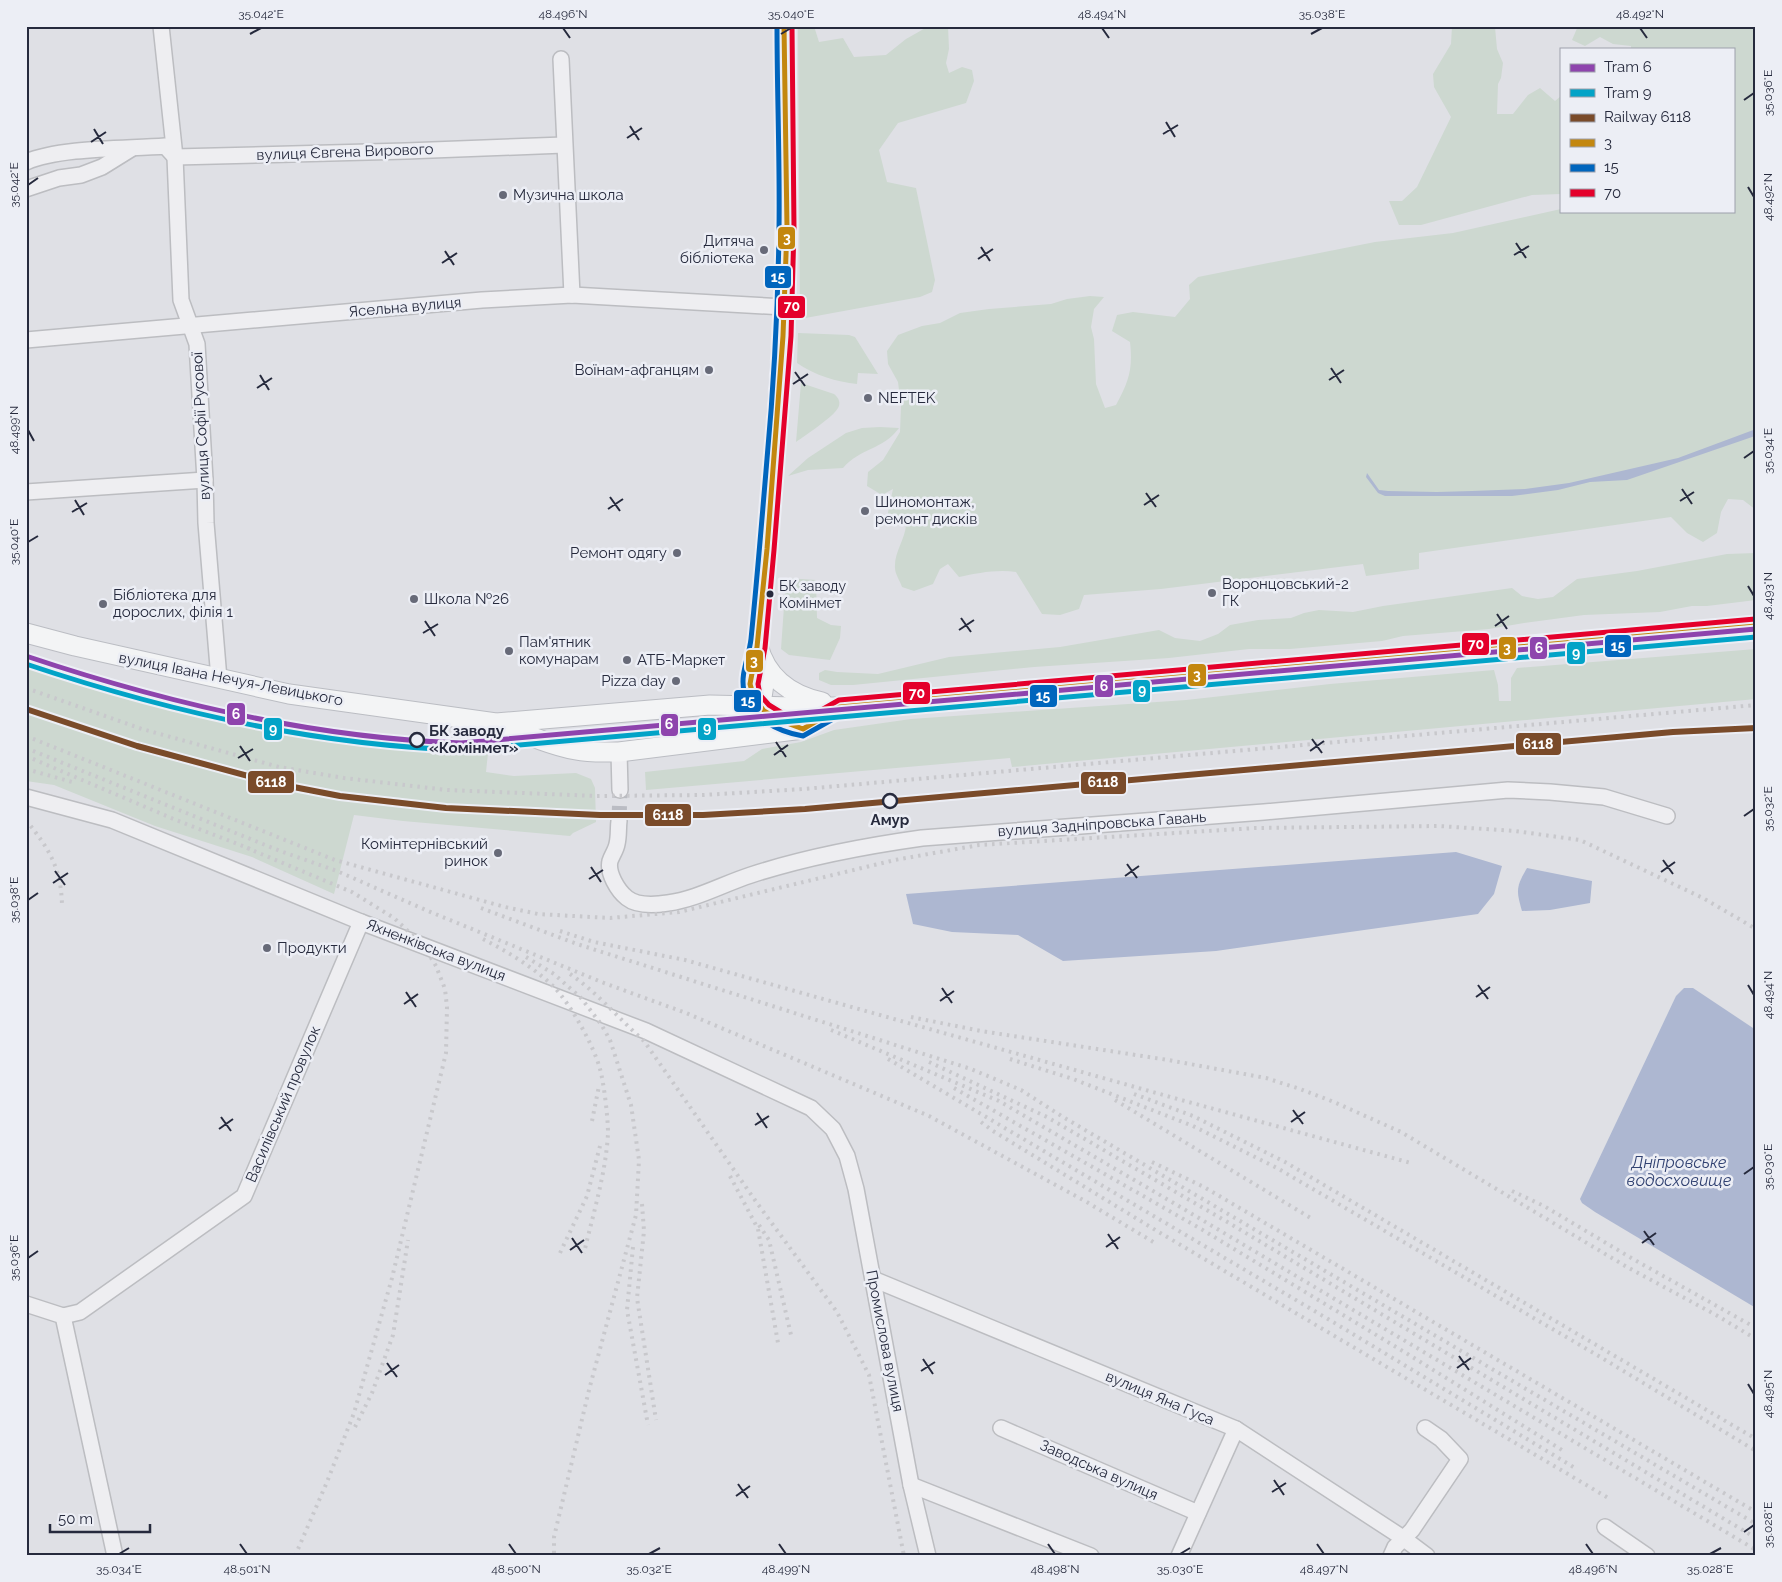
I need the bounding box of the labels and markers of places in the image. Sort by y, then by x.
place label: Музична школа [513,186,624,204]
marker: Музична школа [497,189,509,201]
place label: Дитяча бібліотека [680,232,754,267]
marker: Дитяча бібліотека [758,244,770,256]
place label: Воїнам-афганцям [574,361,699,379]
marker: Воїнам-афганцям [703,364,715,376]
place label: NEFTEK [878,389,936,407]
marker: NEFTEK [862,392,874,404]
place label: Шиномонтаж, ремонт дисків [875,493,977,528]
marker: Шиномонтаж, ремонт дисків [859,505,871,517]
place label: Ремонт одягу [570,544,667,562]
marker: Ремонт одягу [671,547,683,559]
place label: Воронцовський-2 ГК [1222,575,1349,610]
place label: БК заводу Комінмет [779,578,846,611]
place label: Бiблiотека для дорослих, фiлiя 1 [113,586,233,621]
marker: Воронцовський-2 ГК [1206,587,1218,599]
marker: БК заводу Комінмет [765,589,775,599]
place label: Школа №26 [424,590,509,608]
marker: Школа №26 [408,593,420,605]
marker: Бiблiотека для дорослих, фiлiя 1 [97,598,109,610]
place label: Пам'ятник комунарам [519,633,599,668]
marker: Пам'ятник комунарам [503,645,515,657]
place label: АТБ-Маркет [637,651,725,669]
marker: АТБ-Маркет [621,654,633,666]
place label: Pizza day [601,672,666,690]
marker: Pizza day [670,675,682,687]
place label: БК заводу «Комінмет» [429,722,519,757]
marker: БК заводу «Комінмет» [409,732,425,748]
marker: Амур [882,793,898,809]
place label: Амур [871,811,910,829]
place label: Комінтернівський ринок [361,835,488,870]
marker: Комінтернівський ринок [492,847,504,859]
place label: Продукти [277,939,347,957]
marker: Продукти [261,942,273,954]

